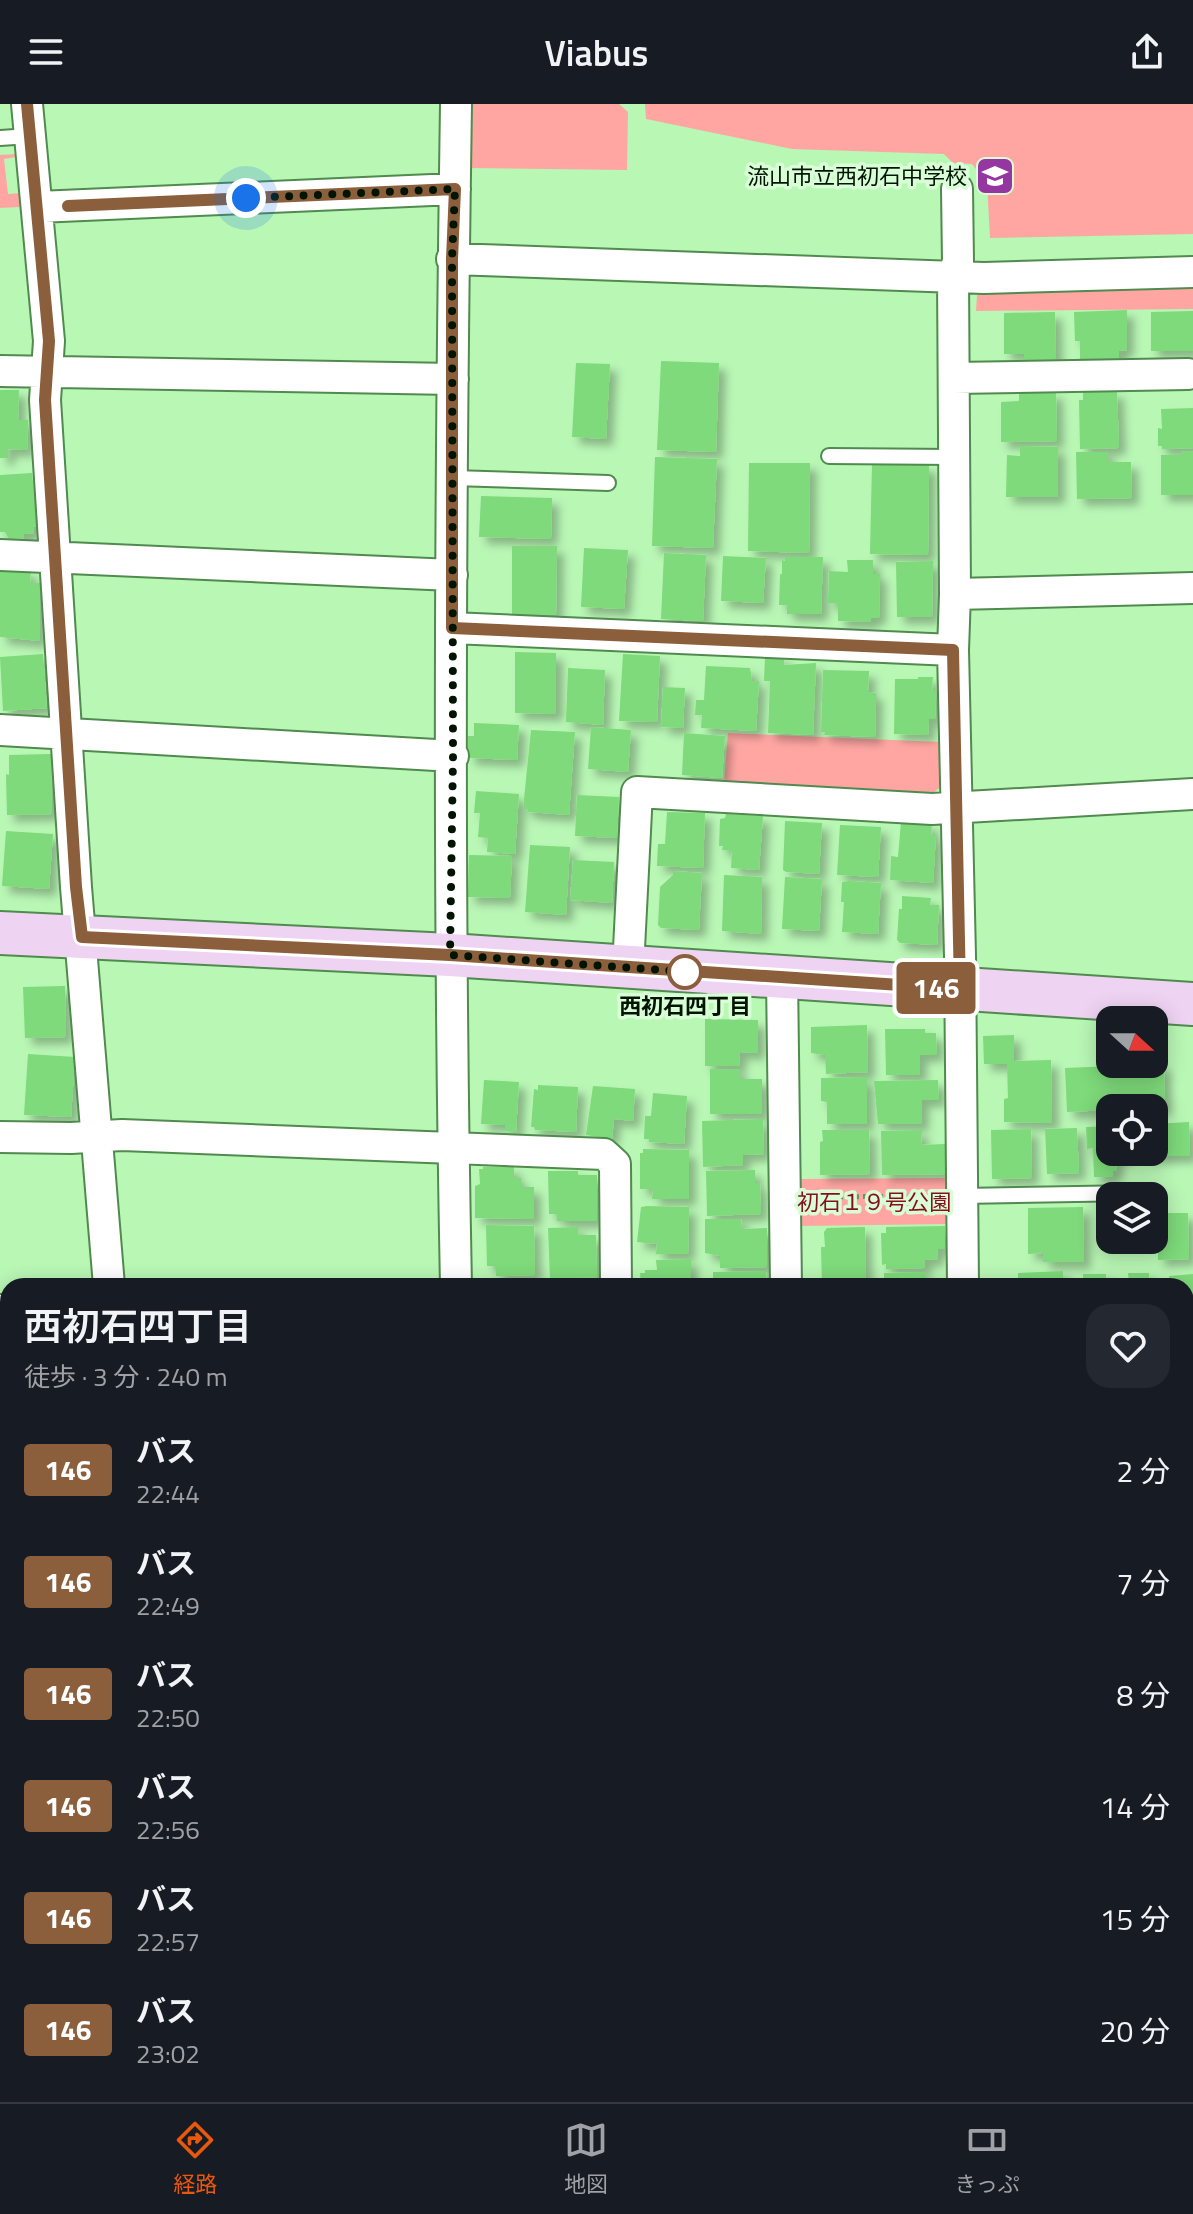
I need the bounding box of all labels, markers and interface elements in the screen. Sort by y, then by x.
text: Viabus [544,25,649,80]
icon: menu [24,30,68,74]
icon: share [1125,30,1169,74]
school or university icon: 流山市立西初石中学校 [974,155,1016,197]
place label: 流山市立西初石中学校 [747,159,967,193]
your location [226,178,266,218]
marker: 西初石四丁目 [668,955,702,989]
line badge: 146 [890,962,982,1014]
text: 146 [912,966,960,1009]
place label: 西初石四丁目 [619,989,751,1023]
north arrow [1096,1006,1168,1078]
map controls [1096,1006,1168,1254]
button: locate [1096,1094,1168,1166]
button: layers [1096,1182,1168,1254]
park label: 初石１９号公園 [797,1185,951,1219]
text: 西初石四丁目 [24,1297,252,1355]
button: heart [1086,1304,1170,1388]
text: 徒歩 · 3 分 · 240 m [24,1357,228,1396]
text: バス [136,1428,196,1474]
text: 146 [44,1448,92,1491]
text: 2 分 [1117,1448,1170,1494]
text: 22:44 [136,1474,200,1513]
text: バス [136,1540,196,1586]
text: 146 [44,1560,92,1603]
text: 7 分 [1117,1560,1170,1606]
text: 22:49 [136,1586,200,1625]
text: バス [136,1652,196,1698]
text: 146 [44,1672,92,1715]
text: 8 分 [1117,1672,1170,1718]
text: 22:50 [136,1698,200,1737]
text: バス [136,1764,196,1810]
text: 146 [44,1784,92,1827]
text: 14 分 [1100,1784,1170,1830]
text: 22:56 [136,1810,200,1849]
text: バス [136,1876,196,1922]
text: 146 [44,1896,92,1939]
text: 15 分 [1100,1896,1170,1942]
text: 22:57 [136,1922,200,1961]
text: バス [136,1988,196,2034]
text: 146 [44,2008,92,2051]
text: 20 分 [1100,2008,1170,2054]
text: 23:02 [136,2034,200,2073]
tab: 経路 [173,2118,217,2201]
tab: 地図 [564,2118,608,2201]
tab: きっぷ [955,2118,1020,2201]

